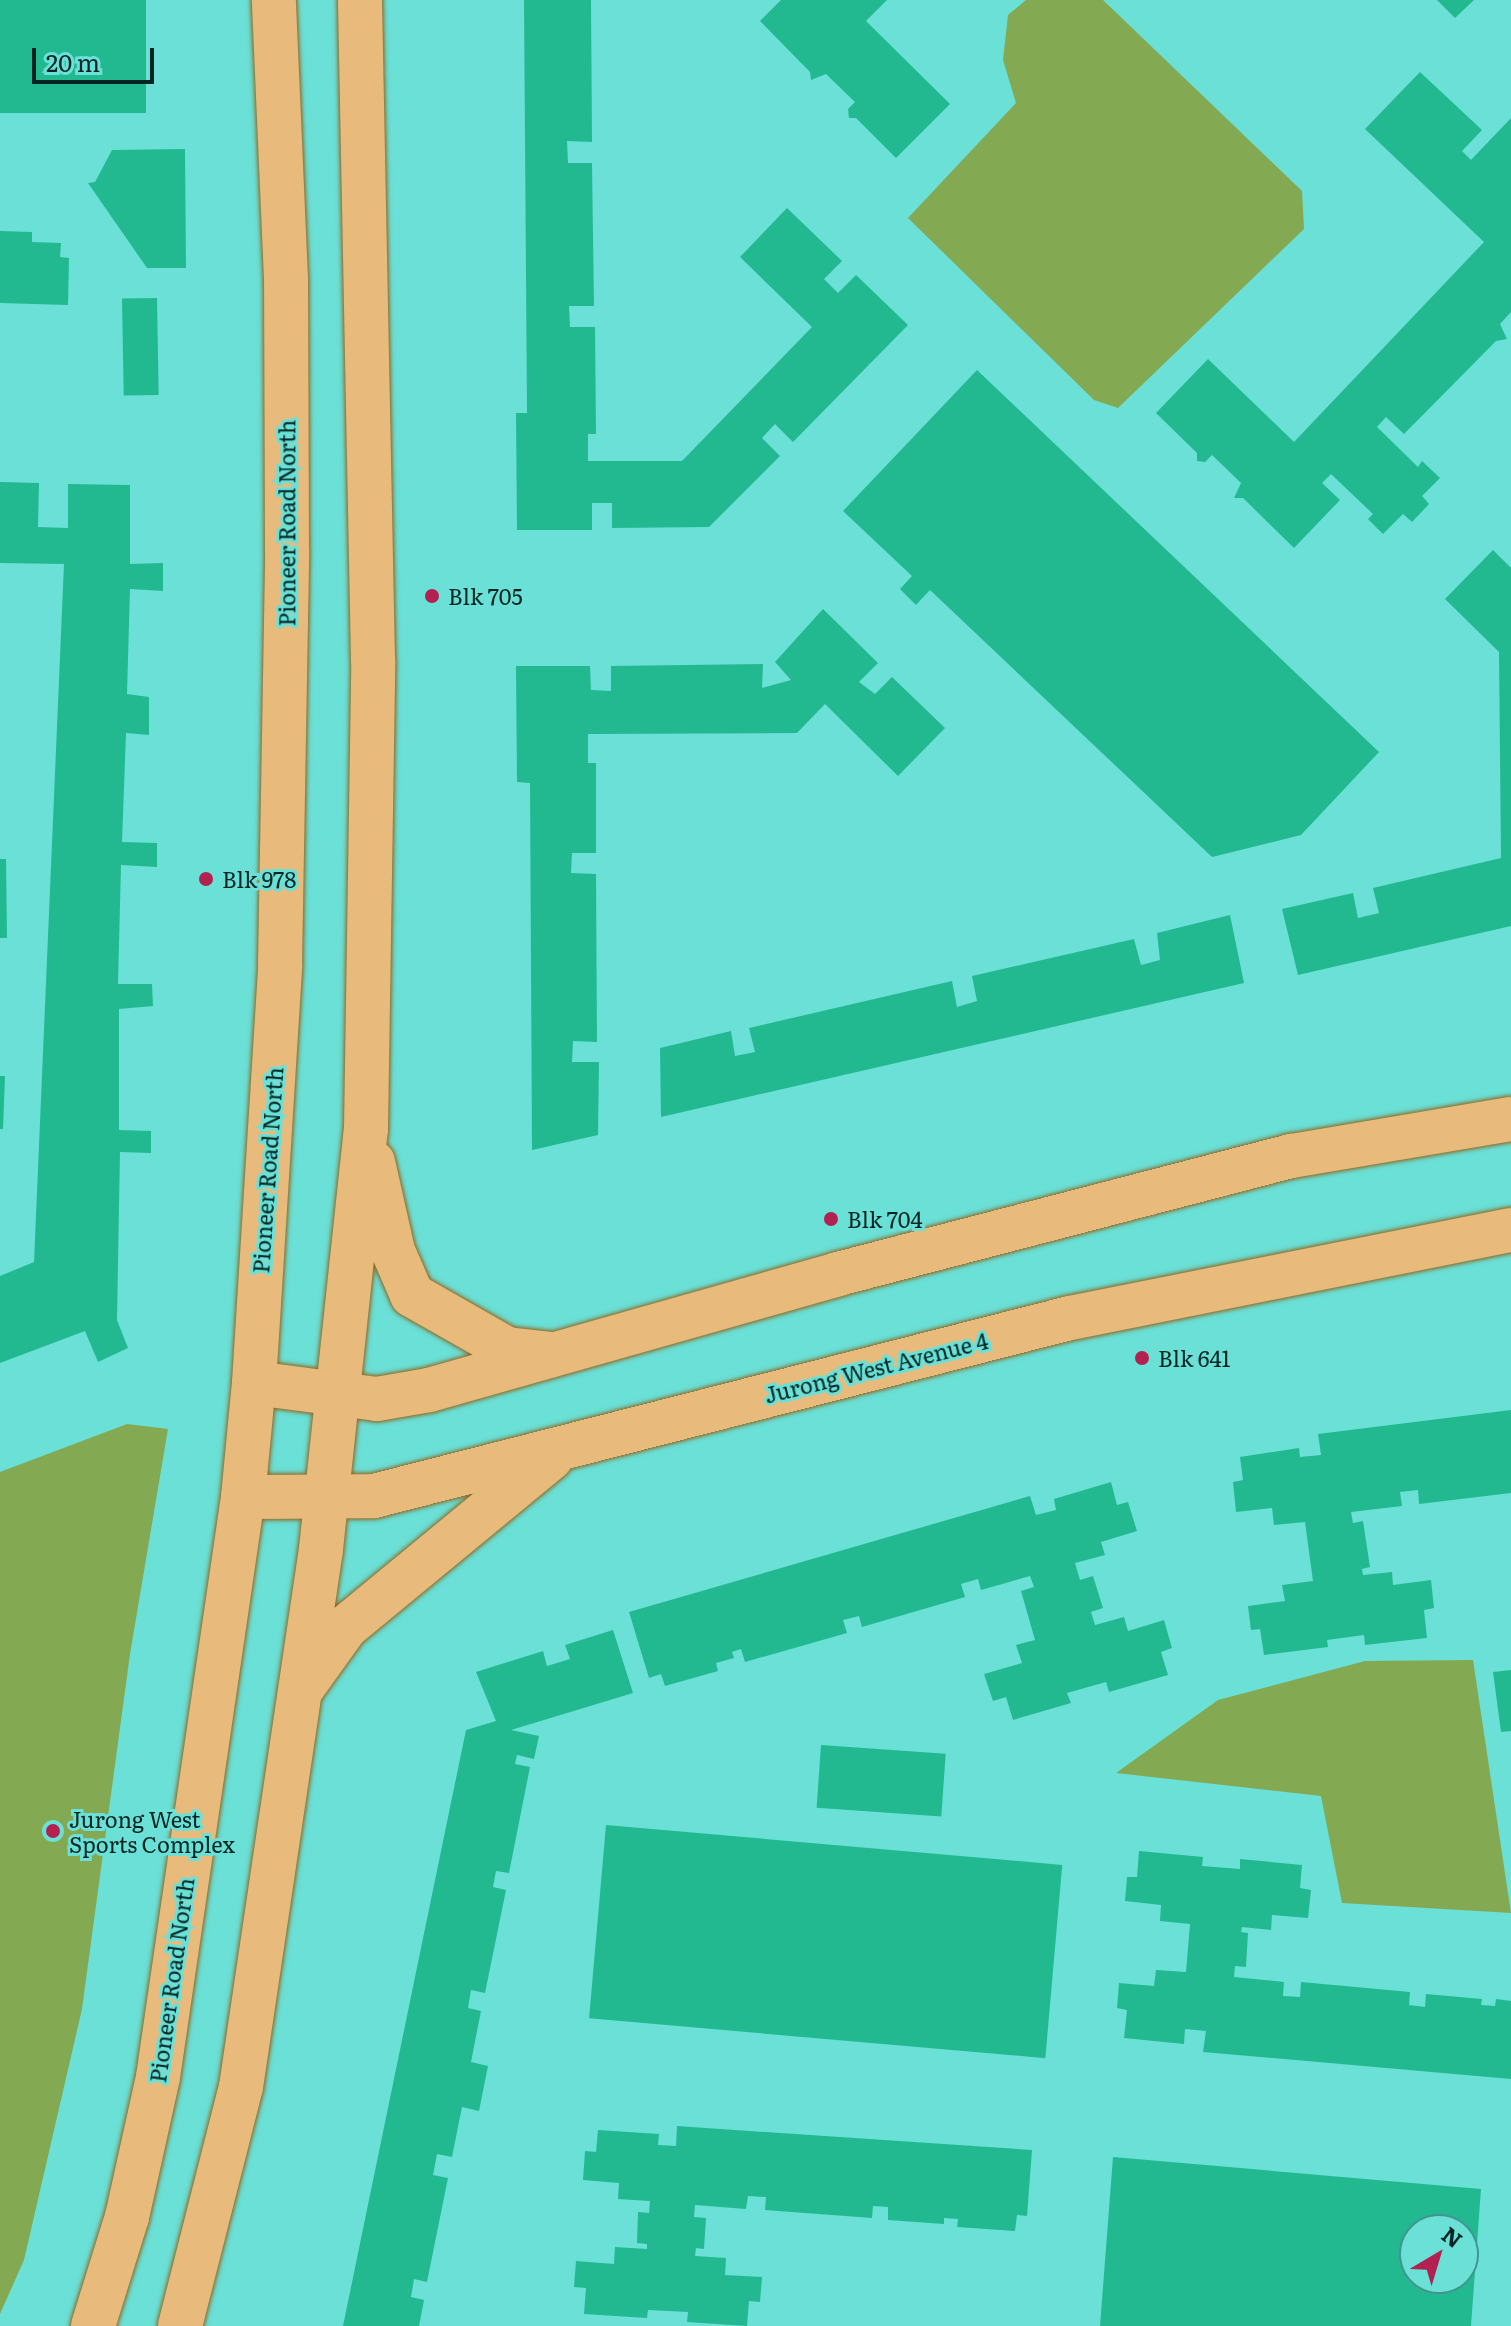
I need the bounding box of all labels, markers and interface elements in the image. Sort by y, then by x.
scale bar [36,32,158,82]
text: 20 m [46,44,100,79]
street label: Pioneer Road North [273,420,299,626]
place label: Blk 705 [448,583,523,609]
marker: Blk 705 [423,587,441,605]
place label: Blk 978 [222,866,296,892]
marker: Blk 978 [197,870,215,888]
street label: Pioneer Road North [247,1066,287,1274]
place label: Blk 704 [847,1206,923,1232]
marker: Blk 704 [822,1210,840,1228]
street label: Jurong West Avenue 4 [761,1326,991,1408]
place label: Blk 641 [1158,1345,1231,1371]
marker: Blk 641 [1133,1349,1151,1367]
place label: Jurong West Sports Complex [69,1805,235,1856]
marker: Jurong West Sports Complex [44,1822,62,1840]
street label: Pioneer Road North [144,1876,198,2084]
north arrow [1399,2214,1479,2294]
text: N [1435,2218,1470,2255]

